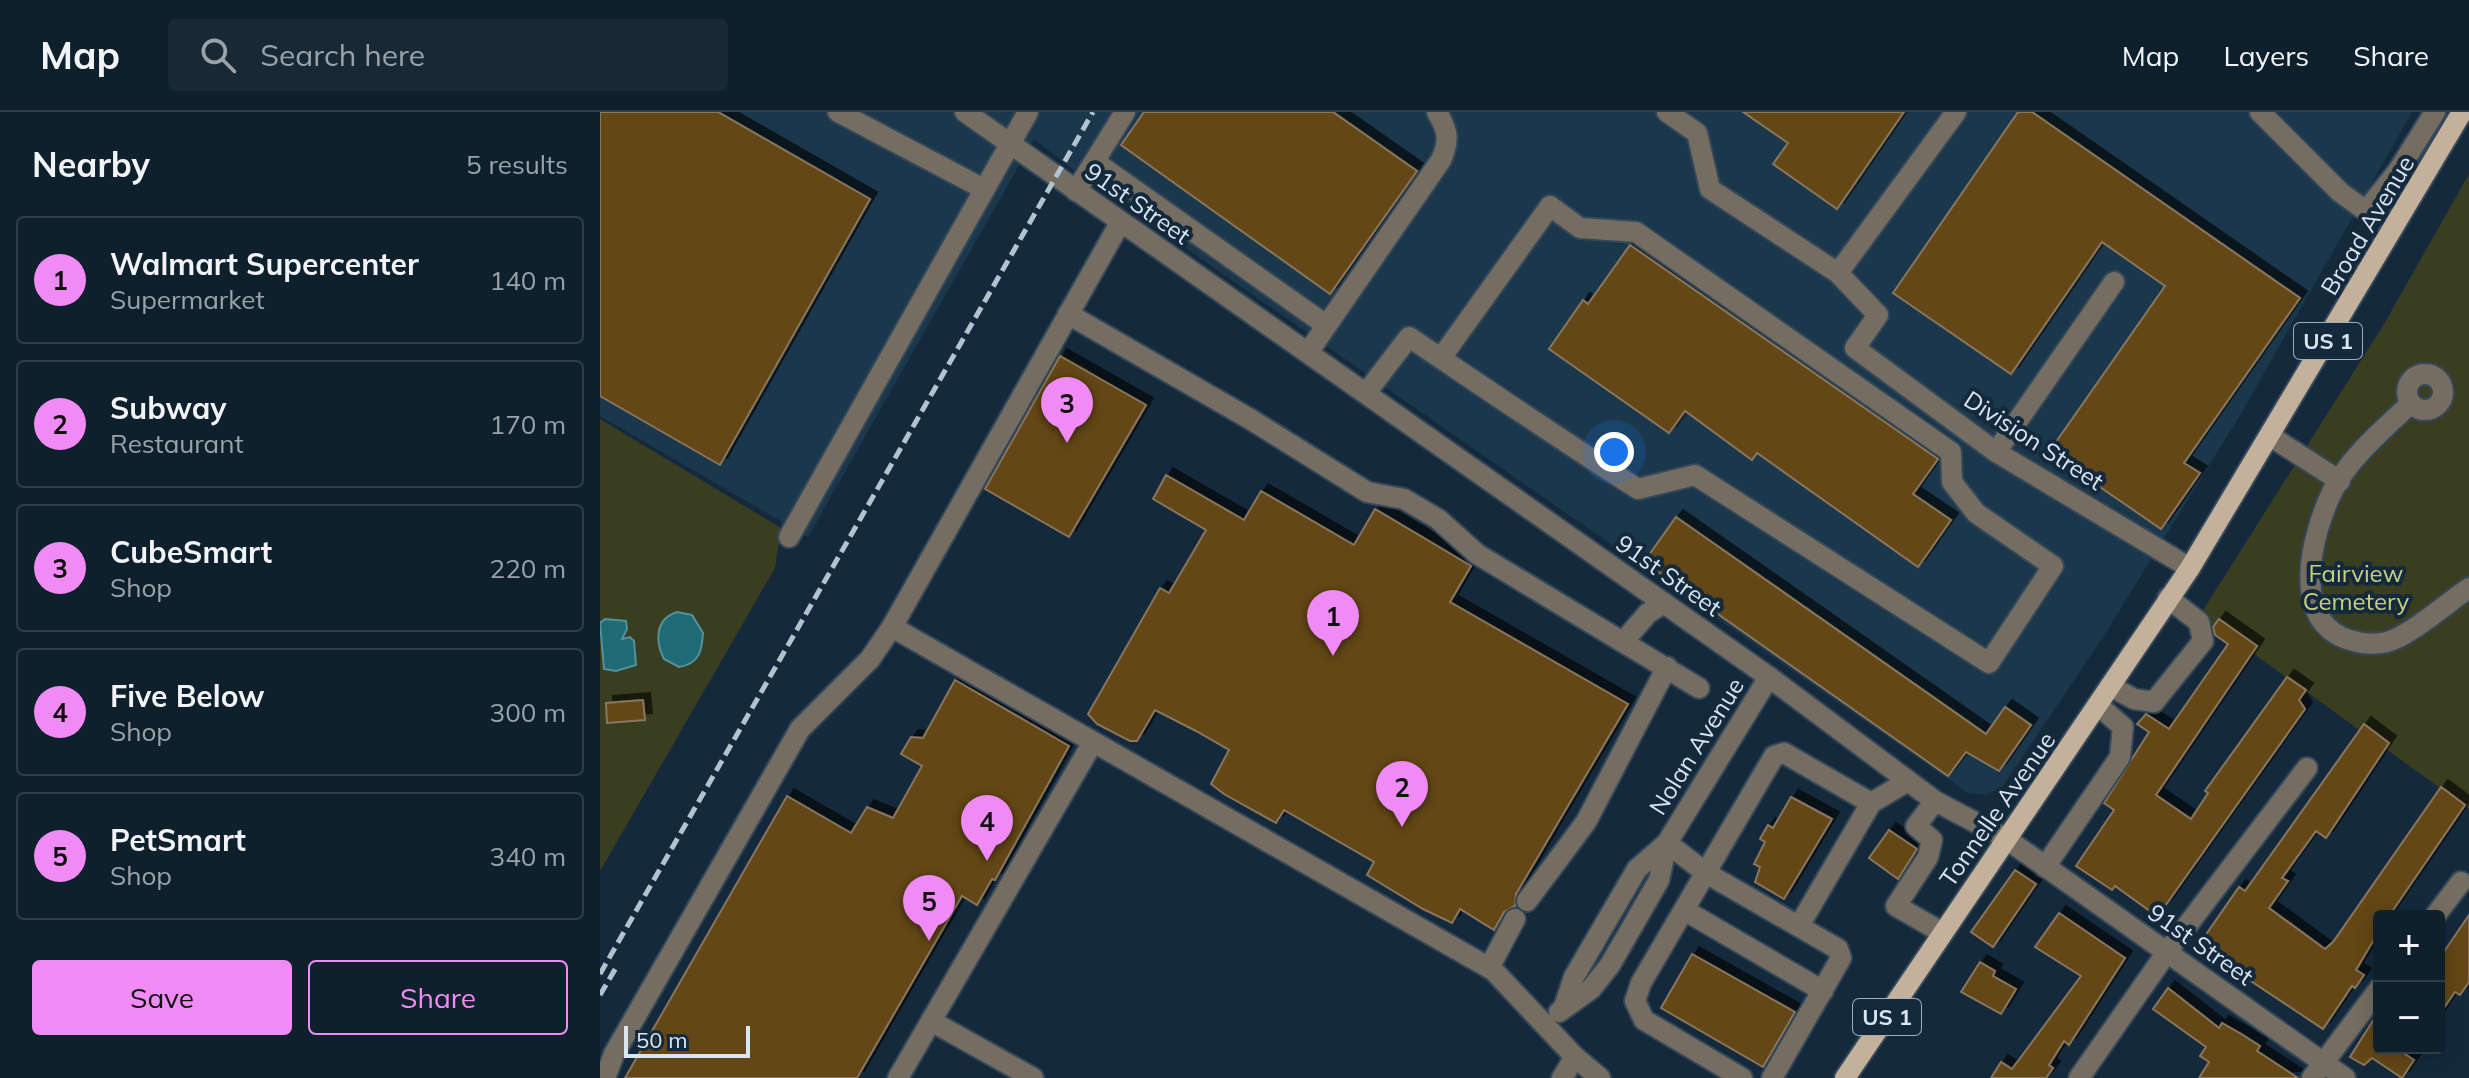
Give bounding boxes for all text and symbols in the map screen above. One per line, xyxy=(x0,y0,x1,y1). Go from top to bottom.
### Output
search box xyxy=(168,19,728,91)
text: Map xyxy=(40,31,120,79)
icon: search xyxy=(196,33,240,77)
text: Search here xyxy=(260,36,425,74)
text: Map xyxy=(2122,38,2179,73)
text: Layers xyxy=(2223,38,2309,73)
text: Share xyxy=(2353,38,2429,73)
text: Nearby xyxy=(32,143,150,186)
text: 5 results xyxy=(466,148,568,181)
street label: Broad Avenue xyxy=(2314,150,2420,300)
street label: 91st Street xyxy=(1080,156,1196,250)
text: Walmart Supercenter xyxy=(110,245,419,283)
text: 1 xyxy=(52,264,68,297)
text: 140 m xyxy=(490,264,566,297)
text: Supermarket xyxy=(110,283,265,316)
road number: US 1 xyxy=(2294,323,2362,359)
pin: 3 xyxy=(1041,377,1093,443)
street label: Division Street xyxy=(1959,384,2109,496)
text: Subway xyxy=(110,389,226,427)
text: 2 xyxy=(52,408,68,441)
text: 170 m xyxy=(490,408,566,441)
text: Restaurant xyxy=(110,427,244,460)
your location xyxy=(1594,432,1634,472)
street label: 91st Street xyxy=(1611,528,1727,622)
text: CubeSmart xyxy=(110,533,272,571)
text: 3 xyxy=(52,552,68,585)
text: 220 m xyxy=(490,552,566,585)
park label: Fairview Cemetery xyxy=(2303,558,2409,616)
text: Shop xyxy=(110,571,172,604)
pin: 1 xyxy=(1307,590,1359,656)
street label: Nolan Avenue xyxy=(1642,672,1750,820)
text: Five Below xyxy=(110,677,265,715)
text: 4 xyxy=(52,696,68,729)
text: 300 m xyxy=(490,696,566,729)
text: Shop xyxy=(110,715,172,748)
street label: Tonnelle Avenue xyxy=(1933,726,2061,892)
pin: 2 xyxy=(1376,761,1428,827)
pin: 4 xyxy=(961,795,1013,861)
text: PetSmart xyxy=(110,821,246,859)
text: 5 xyxy=(52,840,68,873)
text: 340 m xyxy=(490,840,566,873)
text: Shop xyxy=(110,859,172,892)
pin: 5 xyxy=(903,875,955,941)
street label: 91st Street xyxy=(2143,897,2259,991)
map controls xyxy=(2373,910,2445,1054)
button: + xyxy=(2373,910,2445,982)
button: Save xyxy=(32,960,292,1035)
button: Share xyxy=(308,960,568,1035)
button: − xyxy=(2373,982,2445,1054)
road number: US 1 xyxy=(1853,999,1921,1035)
scale bar xyxy=(624,1022,750,1058)
text: 50 m xyxy=(636,1026,687,1054)

